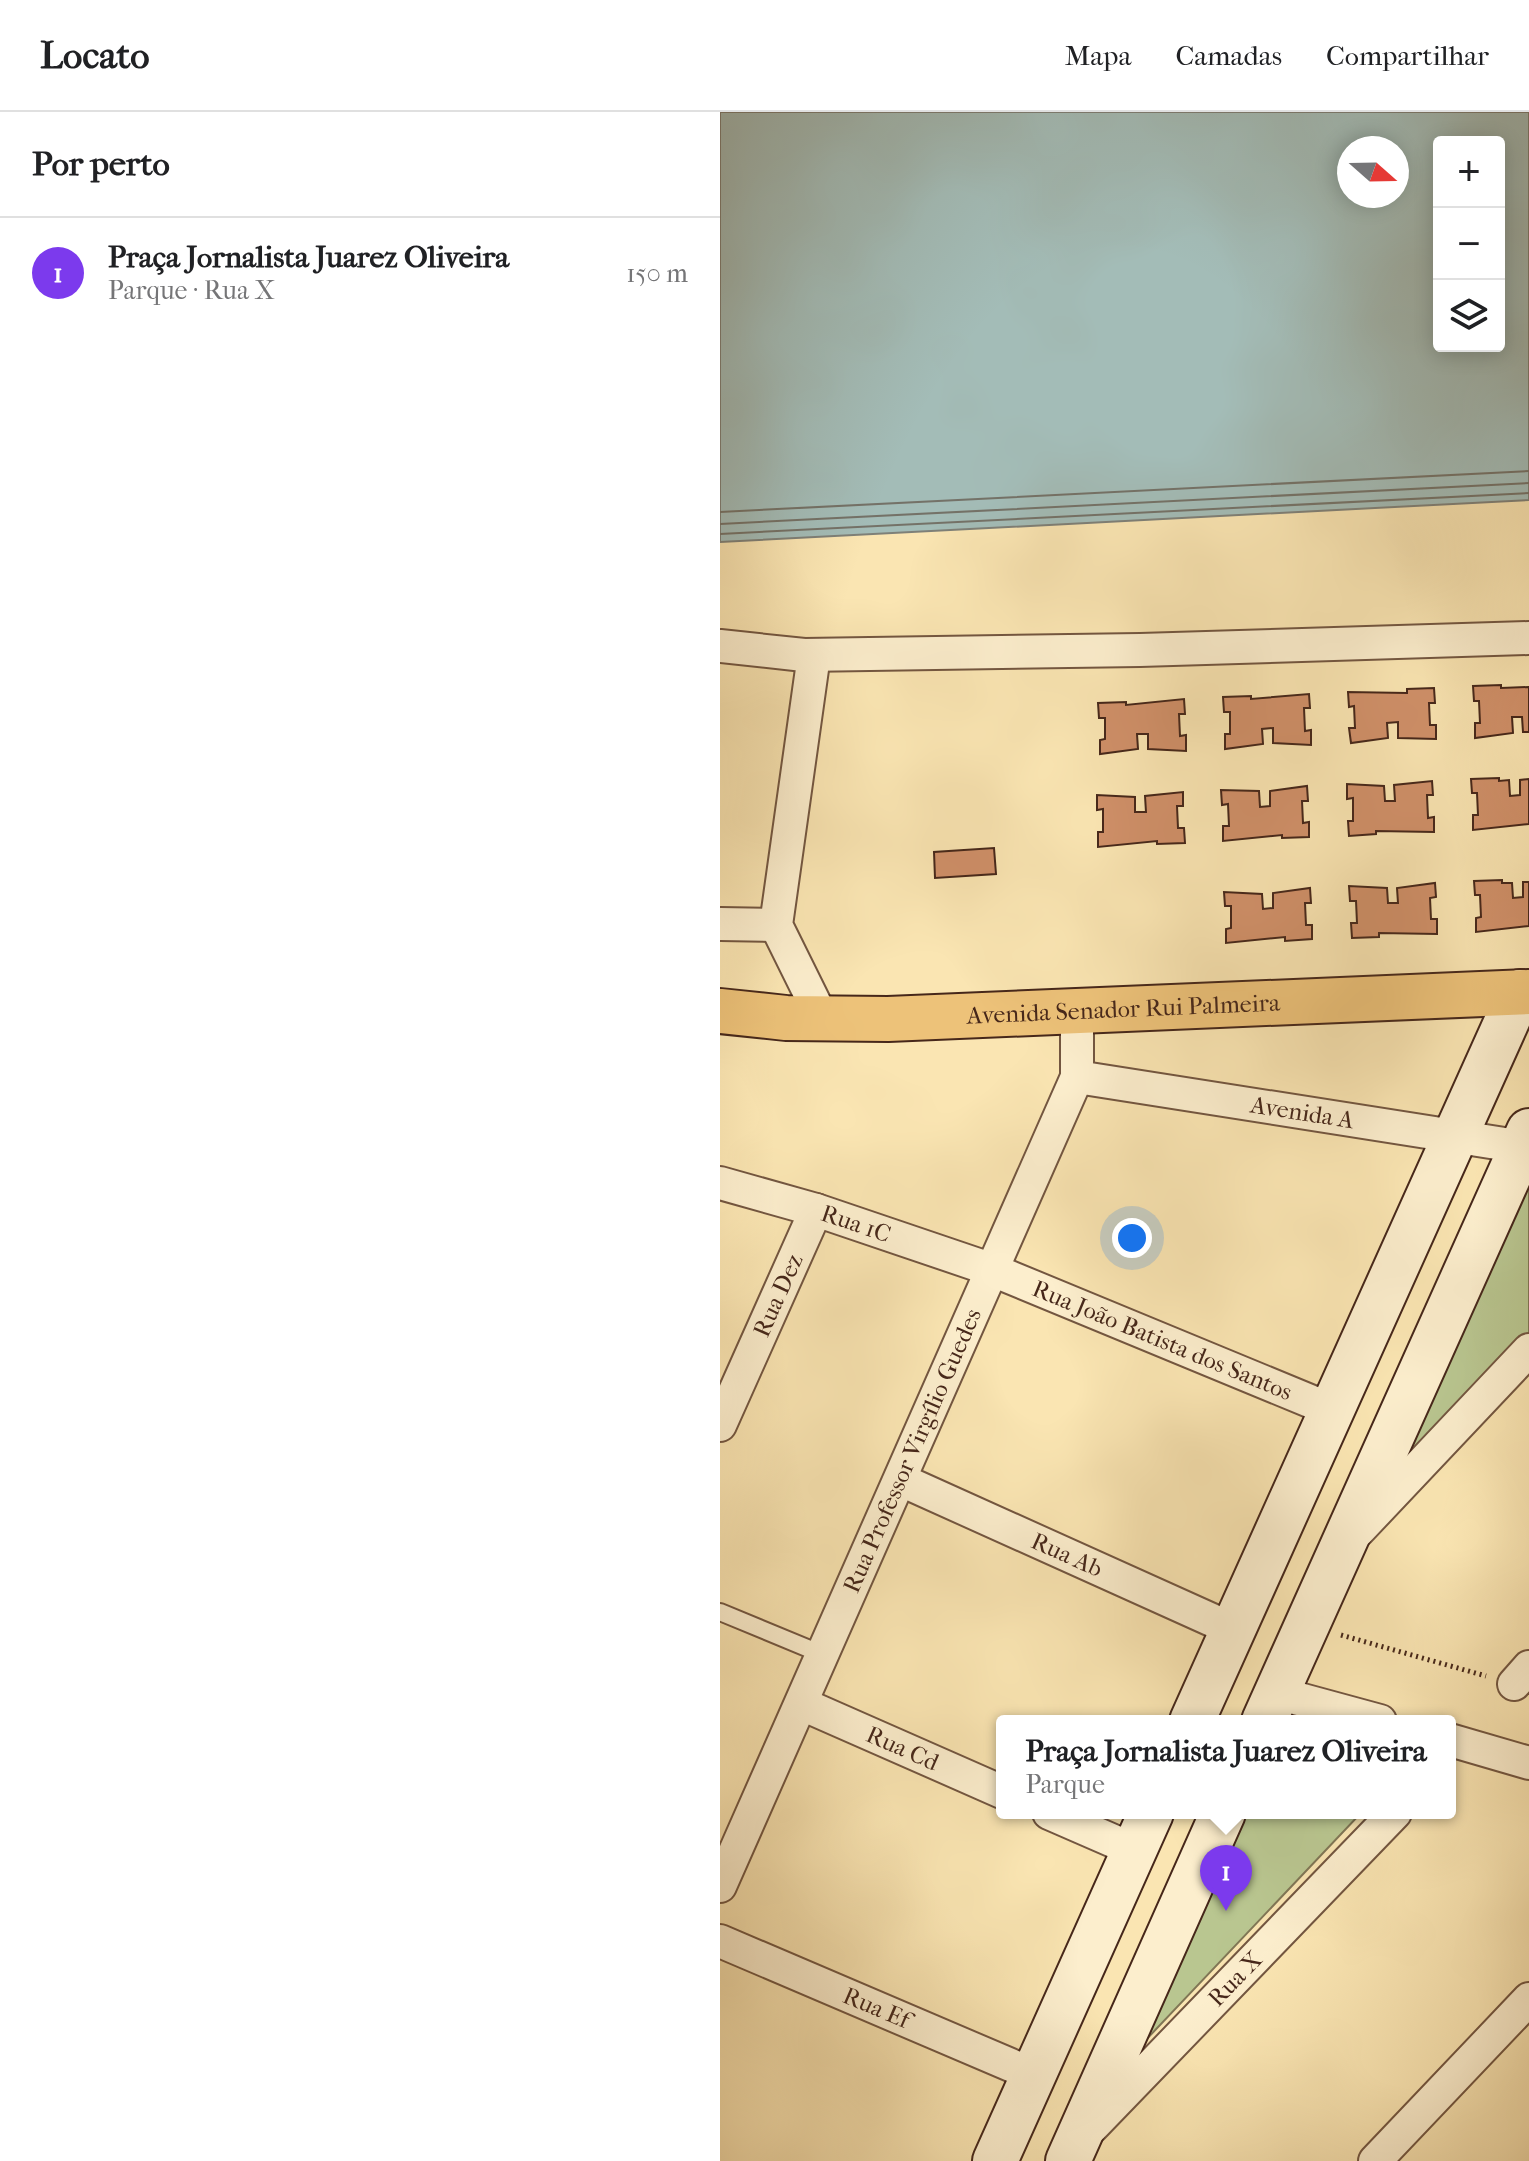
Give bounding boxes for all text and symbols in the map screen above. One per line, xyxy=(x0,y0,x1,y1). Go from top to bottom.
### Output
text: Locato xyxy=(40,33,150,78)
text: Mapa xyxy=(1065,39,1131,72)
text: Camadas xyxy=(1175,39,1282,72)
text: Compartilhar xyxy=(1326,39,1489,72)
north arrow xyxy=(1337,136,1409,208)
map controls xyxy=(1433,136,1505,352)
button: + xyxy=(1433,136,1505,208)
text: Por perto xyxy=(32,144,170,184)
button: − xyxy=(1433,208,1505,280)
text: Praça Jornalista Juarez Oliveira xyxy=(108,240,509,275)
text: 1 xyxy=(53,258,63,289)
text: 150 m xyxy=(626,258,688,289)
text: Parque · Rua X xyxy=(108,275,275,306)
button: layers xyxy=(1433,280,1505,352)
street label: Avenida Senador Rui Palmeira xyxy=(965,988,1282,1030)
street label: Avenida A xyxy=(1248,1090,1356,1134)
street label: Rua 1C xyxy=(818,1199,894,1248)
your location xyxy=(1112,1218,1152,1258)
street label: Rua Dez xyxy=(747,1249,809,1341)
street label: Rua João Batista dos Santos xyxy=(1028,1274,1297,1406)
street label: Rua Professor Virgílio Guedes xyxy=(837,1304,987,1597)
street label: Rua Ab xyxy=(1027,1527,1107,1583)
popup xyxy=(996,1715,1456,1819)
street label: Rua Cd xyxy=(862,1720,944,1777)
text: Praça Jornalista Juarez Oliveira xyxy=(1025,1734,1427,1769)
text: Parque xyxy=(1025,1769,1105,1800)
pin: 1 xyxy=(1200,1845,1252,1911)
street label: Rua X xyxy=(1202,1945,1268,2012)
street label: Rua Ef xyxy=(839,1981,918,2036)

